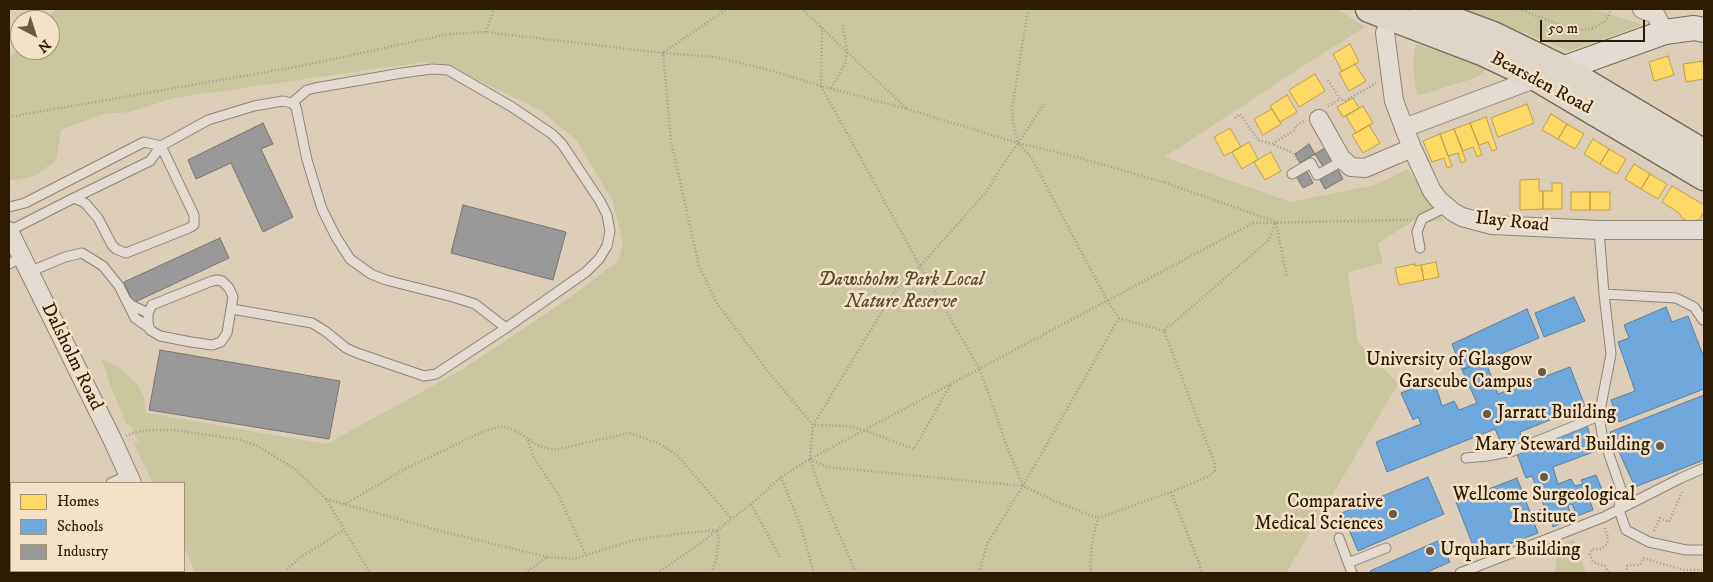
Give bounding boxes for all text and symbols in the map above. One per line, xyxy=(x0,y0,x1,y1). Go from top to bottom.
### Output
north arrow xyxy=(10,10,60,60)
scale bar xyxy=(1543,10,1648,42)
text: 50 m xyxy=(1548,19,1578,38)
text: N xyxy=(34,35,54,56)
street label: Bearsden Road xyxy=(1486,48,1596,120)
street label: Ilay Road xyxy=(1474,208,1550,238)
park label: Dawsholm Park Local Nature Reserve xyxy=(818,270,984,314)
street label: Dalsholm Road xyxy=(35,300,107,414)
place label: University of Glasgow Garscube Campus xyxy=(1366,350,1532,394)
marker: University of Glasgow Garscube Campus xyxy=(1536,366,1548,378)
place label: Jarratt Building xyxy=(1497,403,1616,425)
marker: Jarratt Building xyxy=(1481,408,1493,420)
place label: Mary Steward Building xyxy=(1474,435,1650,457)
marker: Mary Steward Building xyxy=(1654,440,1666,452)
marker: Wellcome Surgeological Institute xyxy=(1538,471,1550,483)
legend xyxy=(10,482,185,572)
place label: Wellcome Surgeological Institute xyxy=(1453,485,1635,529)
text: Homes xyxy=(57,492,99,511)
place label: Comparative Medical Sciences xyxy=(1254,492,1383,536)
marker: Comparative Medical Sciences xyxy=(1387,508,1399,520)
text: Schools xyxy=(57,517,103,536)
place label: Urquhart Building xyxy=(1440,540,1580,562)
text: Industry xyxy=(57,542,108,561)
marker: Urquhart Building xyxy=(1424,545,1436,557)

